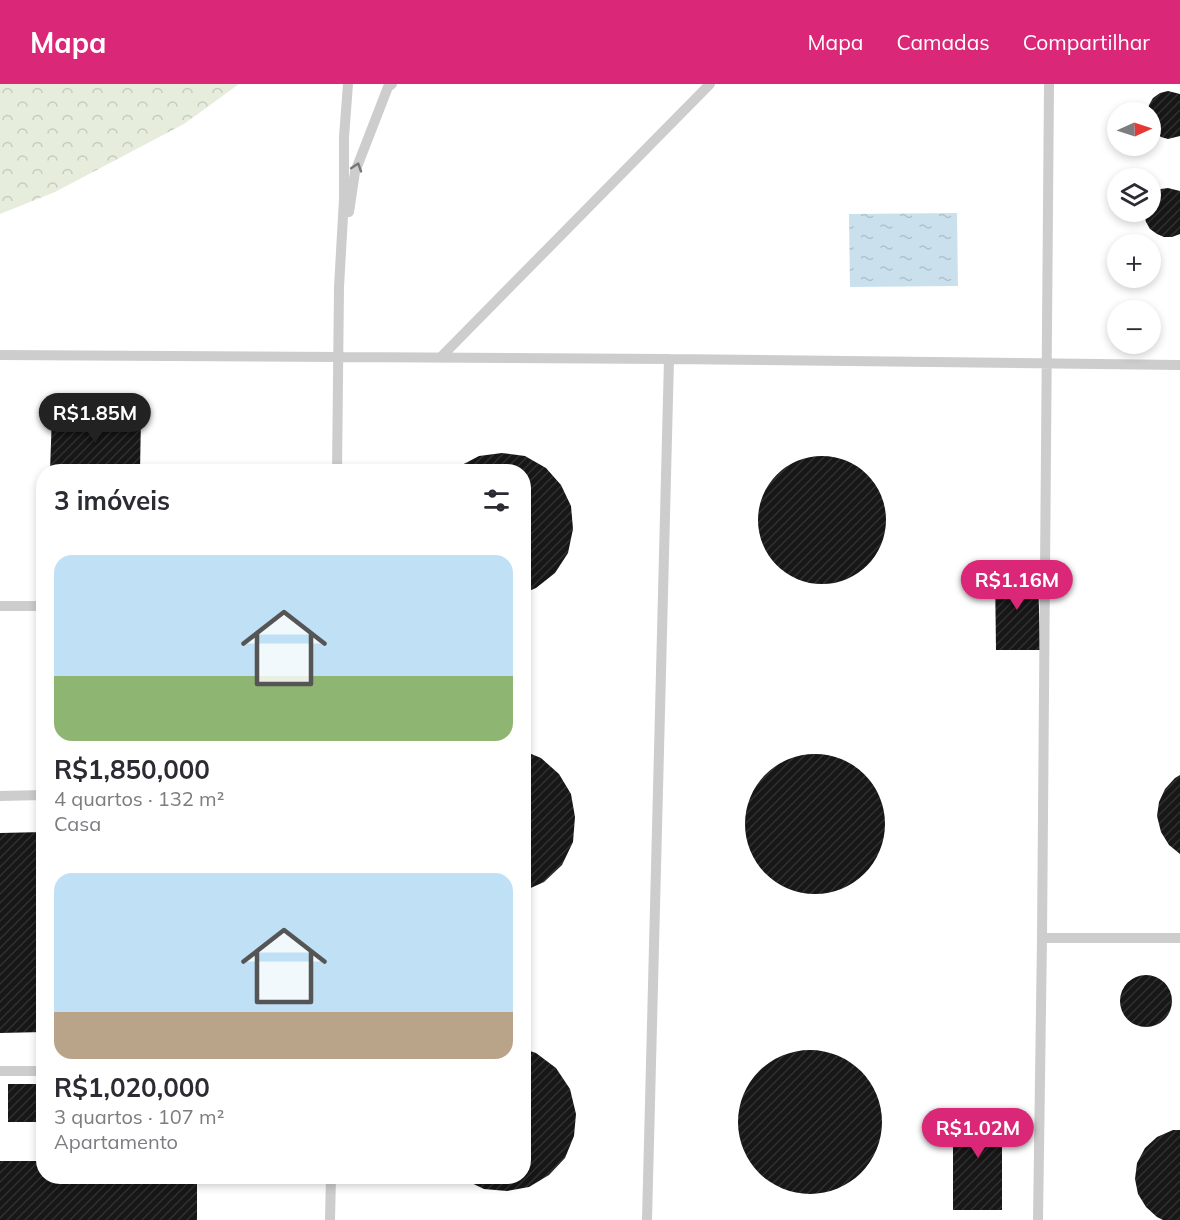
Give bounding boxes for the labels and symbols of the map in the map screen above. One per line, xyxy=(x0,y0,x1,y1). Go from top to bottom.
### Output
north arrow xyxy=(1107,102,1161,156)
one-way arrow xyxy=(350,162,363,173)
pin: R$1.85M xyxy=(40,393,150,444)
pin: R$1.16M xyxy=(962,560,1072,611)
pin: R$1.02M xyxy=(923,1108,1033,1159)

